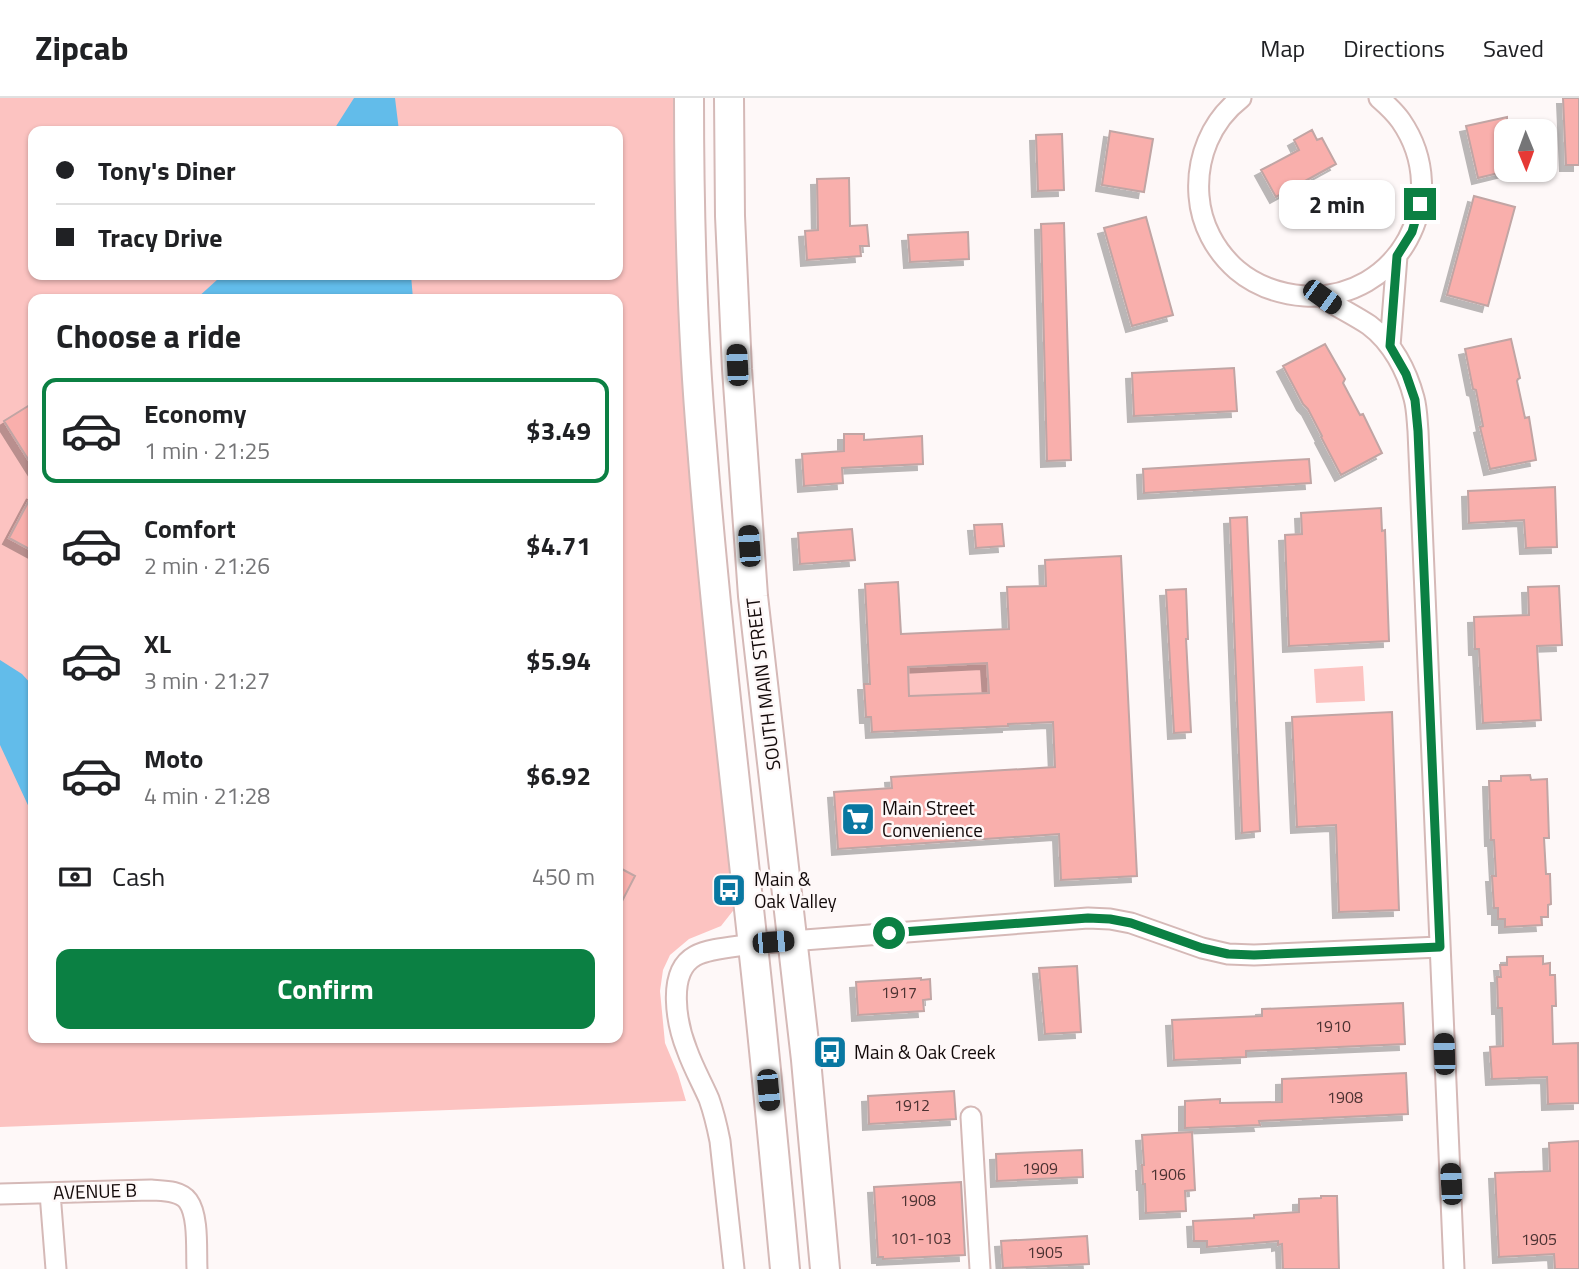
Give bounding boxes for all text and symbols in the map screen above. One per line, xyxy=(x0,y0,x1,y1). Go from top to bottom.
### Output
text: Zipcab xyxy=(35,23,129,73)
text: Map xyxy=(1260,30,1305,66)
text: Directions xyxy=(1343,30,1445,66)
text: Saved xyxy=(1483,30,1544,66)
north arrow xyxy=(1494,119,1558,182)
map controls xyxy=(1494,119,1557,182)
text: Tony's Diner xyxy=(98,151,236,190)
callout: 2 min xyxy=(1280,180,1396,228)
text: 2 min xyxy=(1309,187,1365,222)
route end xyxy=(1404,188,1436,220)
text: Tracy Drive xyxy=(98,218,223,257)
car xyxy=(1299,276,1346,318)
text: Choose a ride xyxy=(56,312,241,360)
car xyxy=(726,343,749,387)
text: Economy xyxy=(144,394,246,433)
icon: car xyxy=(60,399,123,462)
text: $3.49 xyxy=(526,411,591,450)
text: 1 min · 21:25 xyxy=(144,433,270,468)
text: Comfort xyxy=(144,509,236,548)
icon: car xyxy=(60,514,123,577)
car xyxy=(738,524,761,568)
text: $4.71 xyxy=(526,526,591,565)
text: 2 min · 21:26 xyxy=(144,548,270,583)
street label: SOUTH MAIN STREET xyxy=(738,596,788,772)
text: XL xyxy=(144,624,171,663)
icon: car xyxy=(60,629,123,692)
text: $5.94 xyxy=(526,641,591,680)
text: 3 min · 21:27 xyxy=(144,663,270,698)
text: Moto xyxy=(144,739,203,778)
icon: car xyxy=(60,744,123,807)
text: $6.92 xyxy=(526,756,591,795)
text: 4 min · 21:28 xyxy=(144,778,270,813)
place label: Main Street Convenience xyxy=(882,793,983,844)
supermarket icon: Main Street Convenience xyxy=(839,800,877,838)
text: Cash xyxy=(112,857,165,896)
icon: cash xyxy=(56,858,94,896)
text: 450 m xyxy=(532,859,595,894)
place label: Main & Oak Valley xyxy=(754,864,837,915)
bus stop icon: Main & Oak Valley xyxy=(710,871,748,909)
route start xyxy=(873,917,905,949)
car xyxy=(752,930,795,954)
button: Confirm xyxy=(56,949,595,1029)
house number: 1917 xyxy=(881,980,917,1004)
house number: 1910 xyxy=(1315,1014,1351,1038)
bus stop icon: Main & Oak Creek xyxy=(811,1033,849,1071)
car xyxy=(1433,1033,1456,1075)
place label: Main & Oak Creek xyxy=(854,1037,996,1066)
car xyxy=(756,1068,781,1112)
house number: 1908 xyxy=(1327,1085,1363,1109)
house number: 1912 xyxy=(894,1093,930,1117)
house number: 1909 xyxy=(1022,1156,1058,1180)
house number: 1906 xyxy=(1150,1162,1186,1186)
car xyxy=(1440,1162,1463,1206)
street label: AVENUE B xyxy=(53,1175,137,1206)
house number: 1908 xyxy=(900,1188,936,1212)
house number: 101-103 xyxy=(891,1226,951,1250)
house number: 1905 xyxy=(1521,1227,1557,1251)
house number: 1905 xyxy=(1027,1240,1063,1264)

